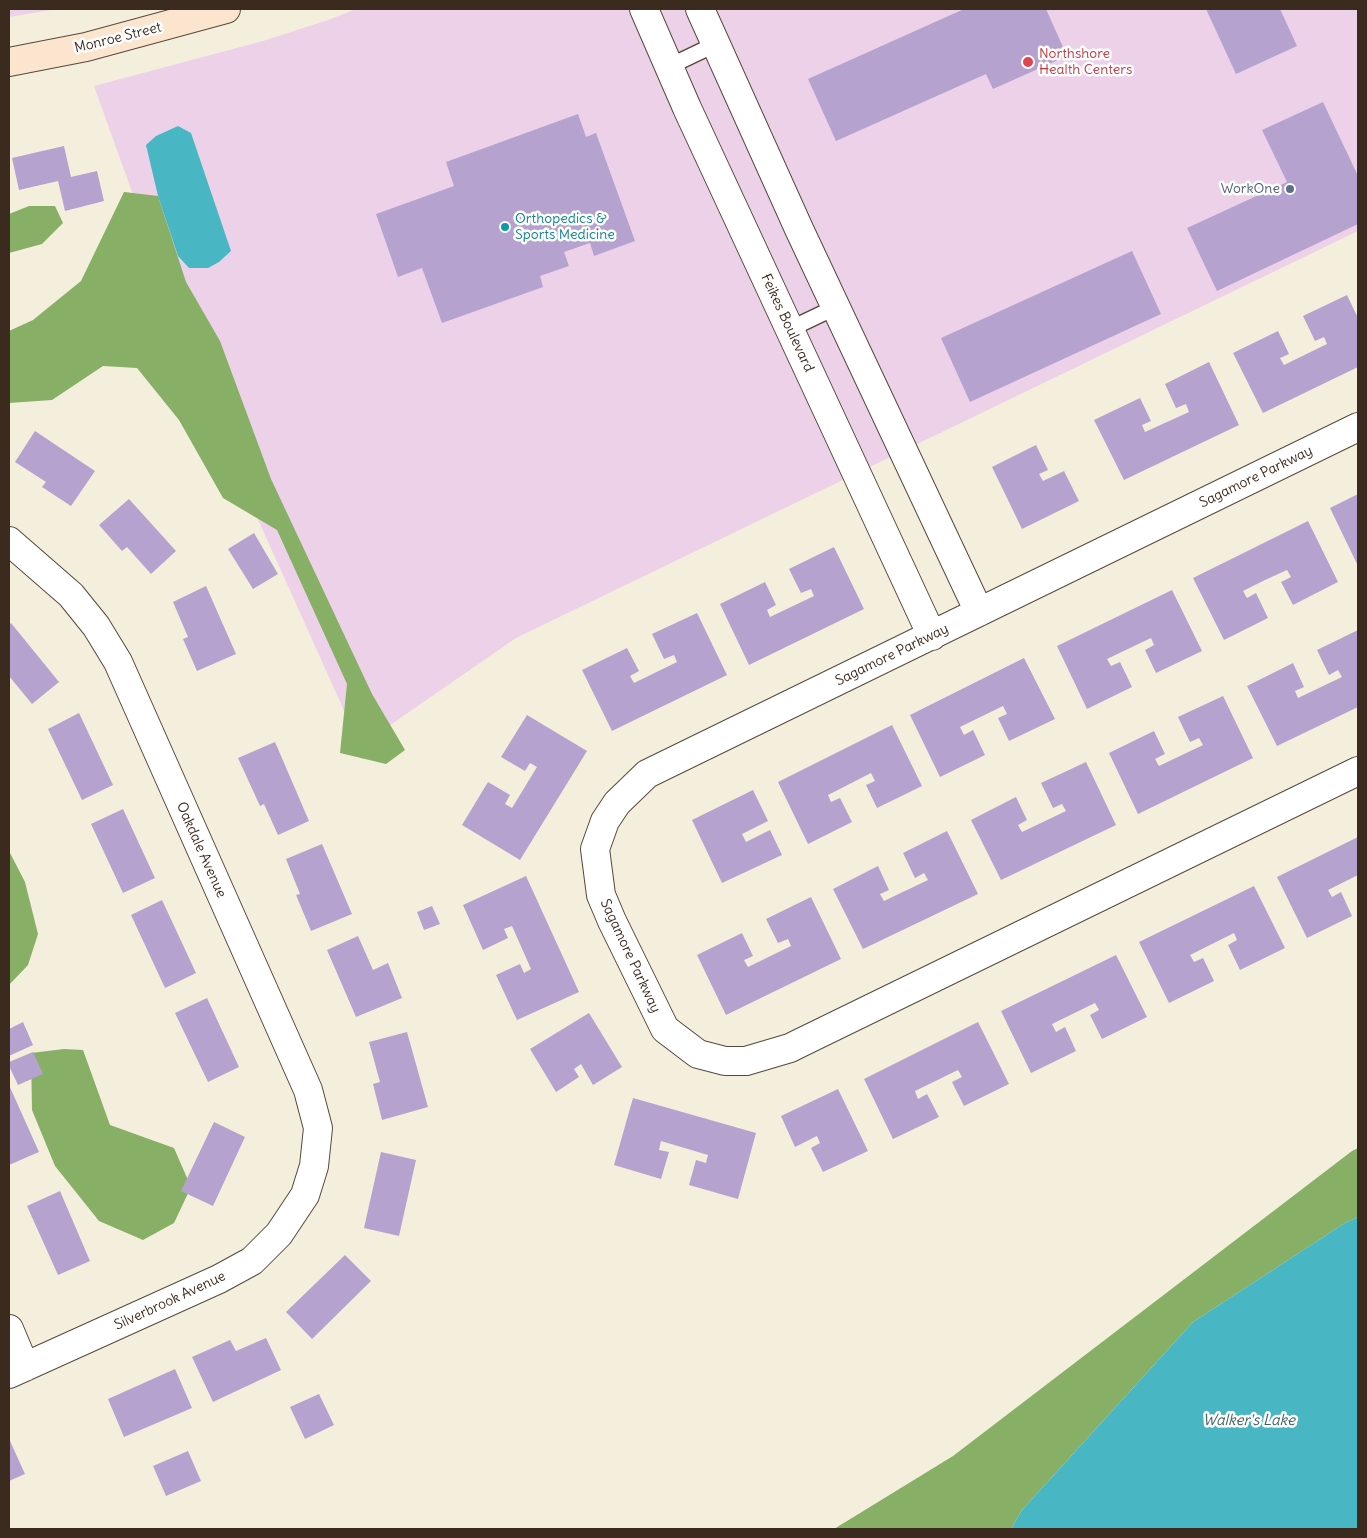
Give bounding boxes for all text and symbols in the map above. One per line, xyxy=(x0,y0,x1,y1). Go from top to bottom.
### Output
street label: Monroe Street xyxy=(73,19,163,57)
place label: Northshore Health Centers xyxy=(1039,46,1132,78)
marker: Northshore Health Centers xyxy=(1021,55,1035,69)
place label: WorkOne xyxy=(1221,181,1280,197)
marker: WorkOne xyxy=(1284,183,1296,195)
place label: Orthopedics & Sports Medicine xyxy=(515,211,615,243)
marker: Orthopedics & Sports Medicine xyxy=(499,221,511,233)
street label: Feikes Boulevard xyxy=(757,271,817,375)
street label: Sagamore Parkway xyxy=(1197,442,1315,512)
street label: Sagamore Parkway xyxy=(833,620,951,690)
street label: Oakdale Avenue xyxy=(172,800,230,900)
street label: Sagamore Parkway xyxy=(596,896,664,1016)
street label: Silverbrook Avenue xyxy=(112,1268,228,1334)
water label: Walker's Lake xyxy=(1203,1412,1295,1430)

